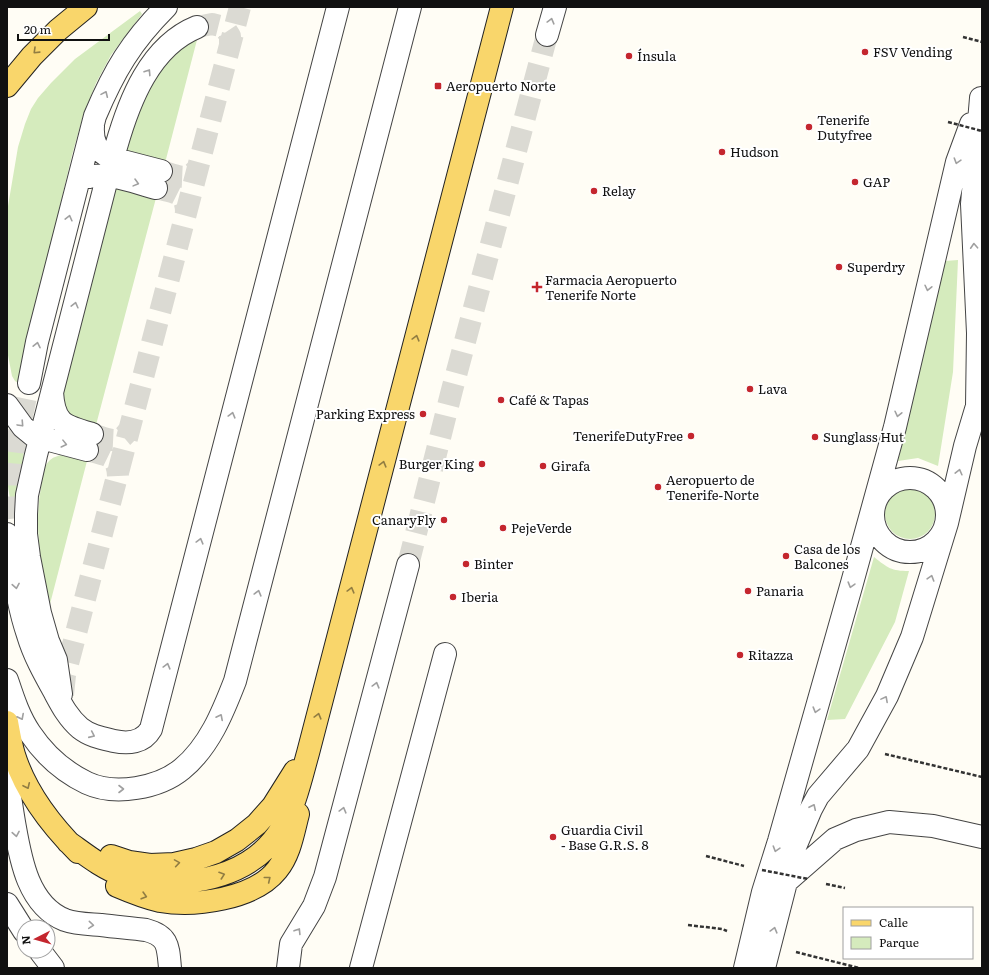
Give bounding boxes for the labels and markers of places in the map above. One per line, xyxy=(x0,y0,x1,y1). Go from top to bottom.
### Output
place label: FSV Vending xyxy=(873,42,953,61)
place label: Ínsula xyxy=(637,46,676,65)
marker: FSV Vending xyxy=(860,47,870,57)
marker: Ínsula xyxy=(624,51,634,61)
place label: Aeropuerto Norte xyxy=(446,76,556,95)
marker: Aeropuerto Norte xyxy=(433,81,443,91)
place label: Tenerife Dutyfree xyxy=(817,110,872,144)
marker: Tenerife Dutyfree xyxy=(804,122,814,132)
place label: Hudson xyxy=(730,142,779,161)
marker: Hudson xyxy=(717,147,727,157)
place label: GAP xyxy=(863,172,890,191)
marker: GAP xyxy=(850,177,860,187)
place label: Relay xyxy=(602,181,636,200)
marker: Relay xyxy=(589,186,599,196)
place label: Superdry xyxy=(847,257,906,276)
marker: Superdry xyxy=(834,262,844,272)
place label: Farmacia Aeropuerto Tenerife Norte xyxy=(545,270,677,304)
marker: Farmacia Aeropuerto Tenerife Norte xyxy=(532,282,542,292)
place label: Lava xyxy=(758,379,787,398)
marker: Lava xyxy=(745,384,755,394)
place label: Café & Tapas xyxy=(509,390,589,409)
marker: Café & Tapas xyxy=(496,395,506,405)
place label: Parking Express xyxy=(316,404,415,423)
marker: Parking Express xyxy=(418,409,428,419)
place label: TenerifeDutyFree xyxy=(573,426,683,445)
place label: Sunglass Hut xyxy=(823,427,905,446)
marker: TenerifeDutyFree xyxy=(686,431,696,441)
marker: Sunglass Hut xyxy=(810,432,820,442)
place label: Burger King xyxy=(399,454,475,473)
place label: Girafa xyxy=(551,456,590,475)
marker: Burger King xyxy=(477,459,487,469)
marker: Girafa xyxy=(538,461,548,471)
place label: Aeropuerto de Tenerife-Norte xyxy=(666,470,759,504)
marker: Aeropuerto de Tenerife-Norte xyxy=(653,482,663,492)
place label: CanaryFly xyxy=(372,510,437,529)
marker: CanaryFly xyxy=(439,515,449,525)
place label: PejeVerde xyxy=(511,518,572,537)
marker: PejeVerde xyxy=(498,523,508,533)
place label: Casa de los Balcones xyxy=(794,539,860,573)
marker: Casa de los Balcones xyxy=(781,551,791,561)
place label: Binter xyxy=(474,554,514,573)
marker: Binter xyxy=(461,559,471,569)
place label: Panaria xyxy=(756,581,804,600)
marker: Panaria xyxy=(743,586,753,596)
place label: Iberia xyxy=(461,587,498,606)
marker: Iberia xyxy=(448,592,458,602)
place label: Ritazza xyxy=(748,645,793,664)
marker: Ritazza xyxy=(735,650,745,660)
place label: Guardia Civil - Base G.R.S. 8 xyxy=(561,820,649,854)
marker: Guardia Civil - Base G.R.S. 8 xyxy=(548,832,558,842)

